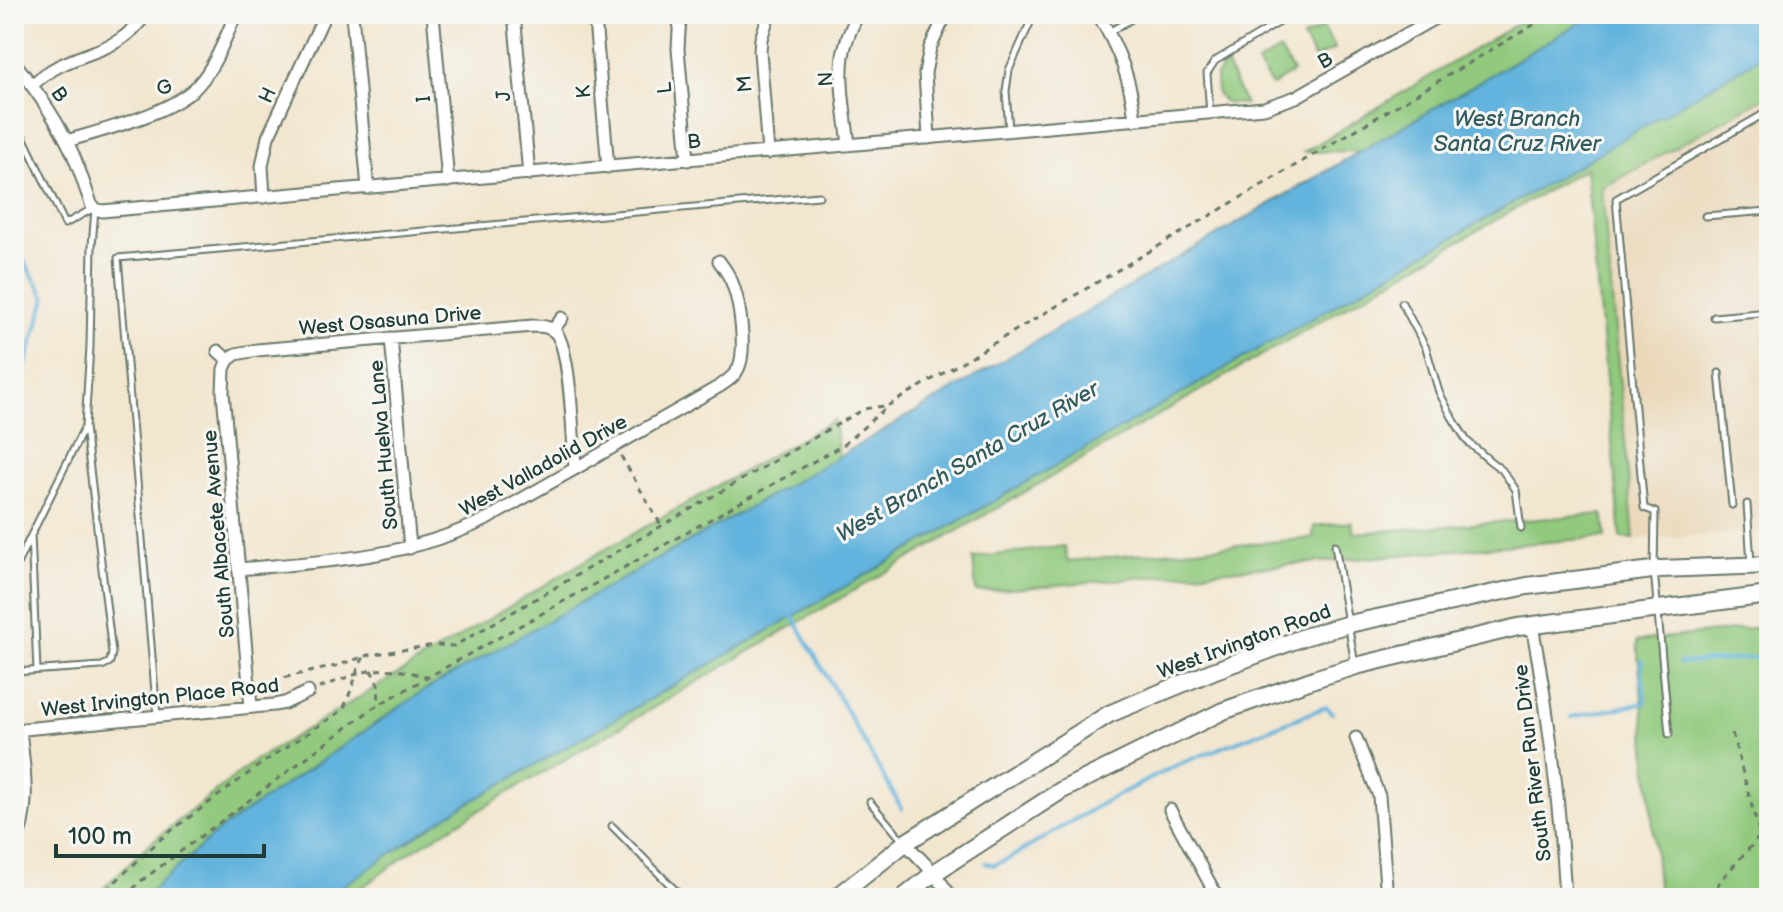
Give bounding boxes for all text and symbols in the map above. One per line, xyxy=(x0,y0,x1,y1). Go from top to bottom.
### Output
street label: B xyxy=(1314,47,1338,75)
street label: N xyxy=(814,71,838,87)
street label: G xyxy=(152,74,177,102)
street label: M xyxy=(732,74,758,94)
street label: L xyxy=(652,81,677,95)
street label: B xyxy=(45,82,73,107)
street label: H xyxy=(254,84,282,107)
street label: K xyxy=(571,84,597,99)
street label: J xyxy=(492,89,516,102)
street label: I xyxy=(412,95,436,103)
water label: West Branch Santa Cruz River xyxy=(1434,106,1602,158)
street label: B xyxy=(686,129,702,155)
street label: West Osasuna Drive xyxy=(298,301,482,341)
street label: South Huelva Lane xyxy=(365,359,403,531)
water label: West Branch Santa Cruz River xyxy=(832,375,1106,549)
street label: West Valladolid Drive xyxy=(456,410,632,522)
street label: South Albacete Avenue xyxy=(198,429,240,639)
street label: West Irvington Road xyxy=(1154,599,1334,684)
street label: South River Run Drive xyxy=(1509,663,1557,863)
street label: West Irvington Place Road xyxy=(40,674,280,722)
scale bar xyxy=(56,808,264,858)
text: 100 m xyxy=(68,822,132,851)

